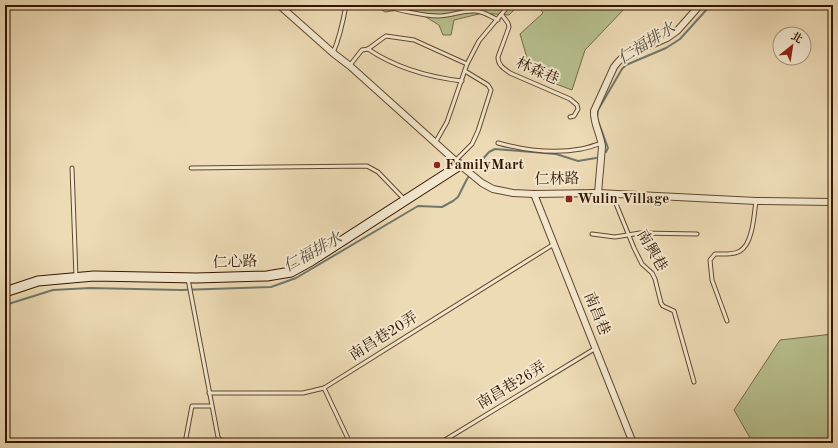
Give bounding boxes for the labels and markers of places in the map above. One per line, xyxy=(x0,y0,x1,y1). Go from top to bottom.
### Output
place label: FamilyMart xyxy=(445,158,525,173)
marker: FamilyMart xyxy=(432,160,442,170)
place label: Wulin Village xyxy=(577,192,669,207)
marker: Wulin Village xyxy=(564,194,574,204)

